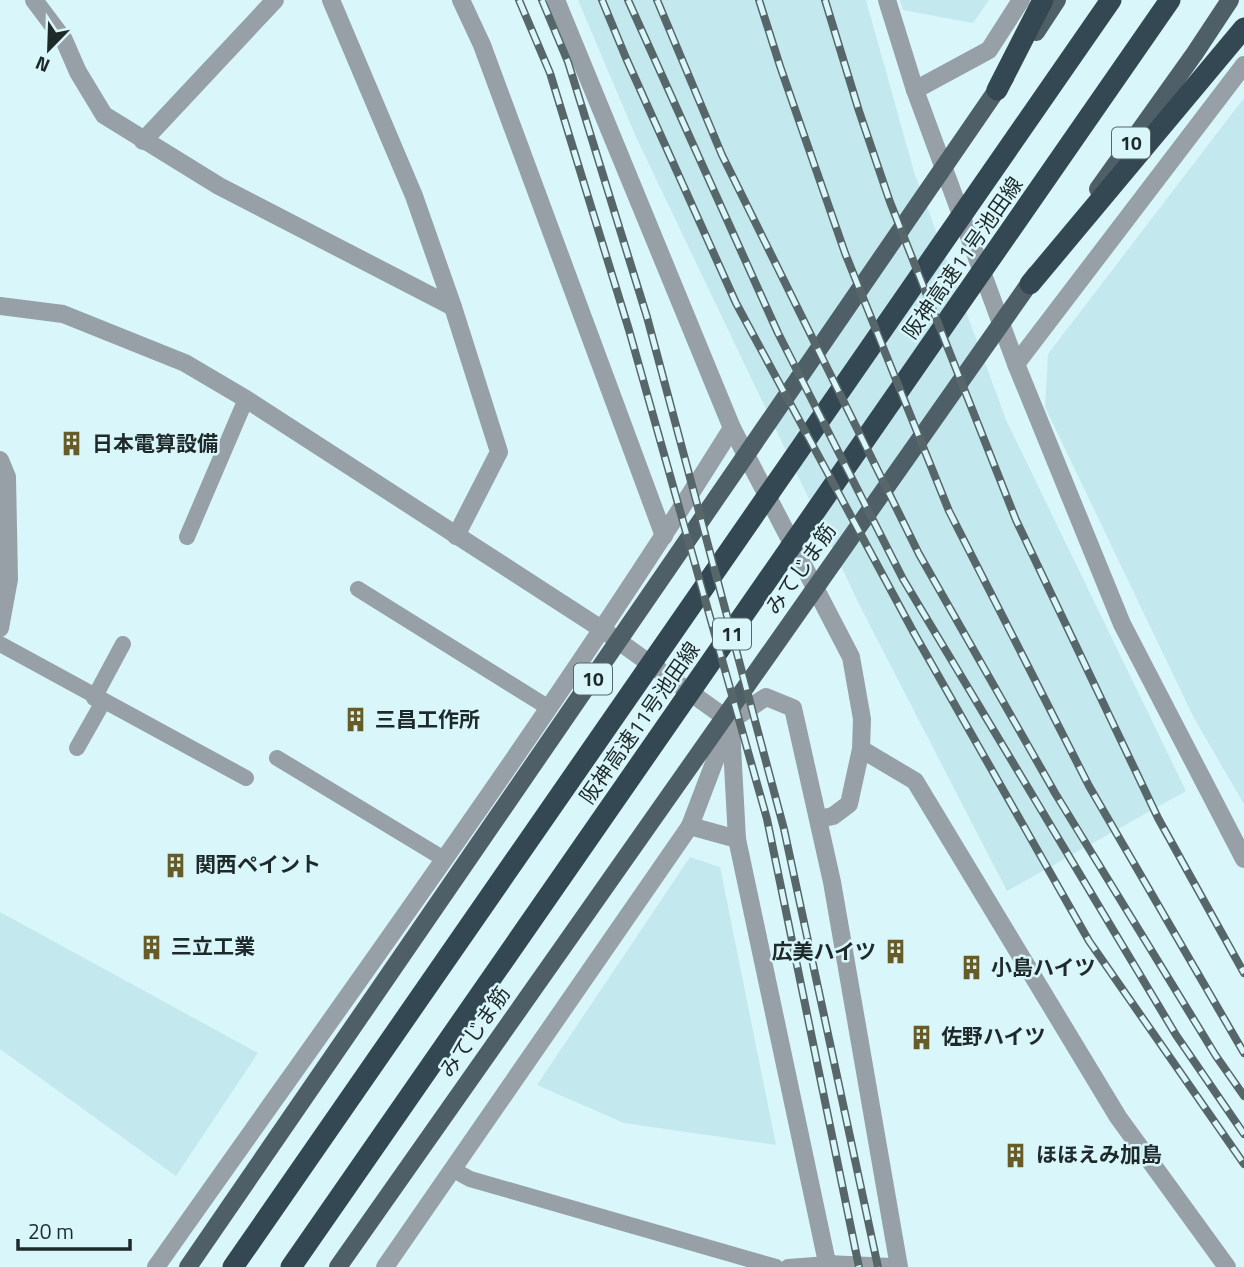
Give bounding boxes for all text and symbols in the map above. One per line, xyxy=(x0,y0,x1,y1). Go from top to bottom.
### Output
north arrow xyxy=(14,14,84,84)
text: N xyxy=(30,49,54,81)
road number: 10 xyxy=(1112,127,1150,158)
street label: 阪神高速11号池田線 xyxy=(894,170,1030,345)
place label: 日本電算設備 xyxy=(92,427,218,459)
building icon: 日本電算設備 xyxy=(58,430,86,458)
street label: みてじま筋 xyxy=(757,516,843,621)
road number: 11 xyxy=(713,618,751,650)
street label: 阪神高速11号池田線 xyxy=(571,635,707,810)
road number: 10 xyxy=(574,664,612,694)
place label: 三昌工作所 xyxy=(375,703,480,735)
building icon: 三昌工作所 xyxy=(341,706,369,734)
place label: 関西ペイント xyxy=(195,848,321,880)
building icon: 関西ペイント xyxy=(161,851,189,879)
place label: 三立工業 xyxy=(171,930,255,962)
building icon: 三立工業 xyxy=(137,933,165,961)
place label: 広美ハイツ xyxy=(771,935,876,967)
building icon: 広美ハイツ xyxy=(882,938,910,966)
place label: 小島ハイツ xyxy=(991,951,1096,983)
building icon: 小島ハイツ xyxy=(957,954,985,982)
street label: みてじま筋 xyxy=(431,979,517,1084)
place label: 佐野ハイツ xyxy=(941,1020,1046,1052)
building icon: 佐野ハイツ xyxy=(907,1023,935,1051)
place label: ほほえみ加島 xyxy=(1036,1138,1162,1170)
building icon: ほほえみ加島 xyxy=(1002,1141,1030,1169)
scale bar xyxy=(18,1208,130,1252)
text: 20 m xyxy=(28,1215,74,1247)

